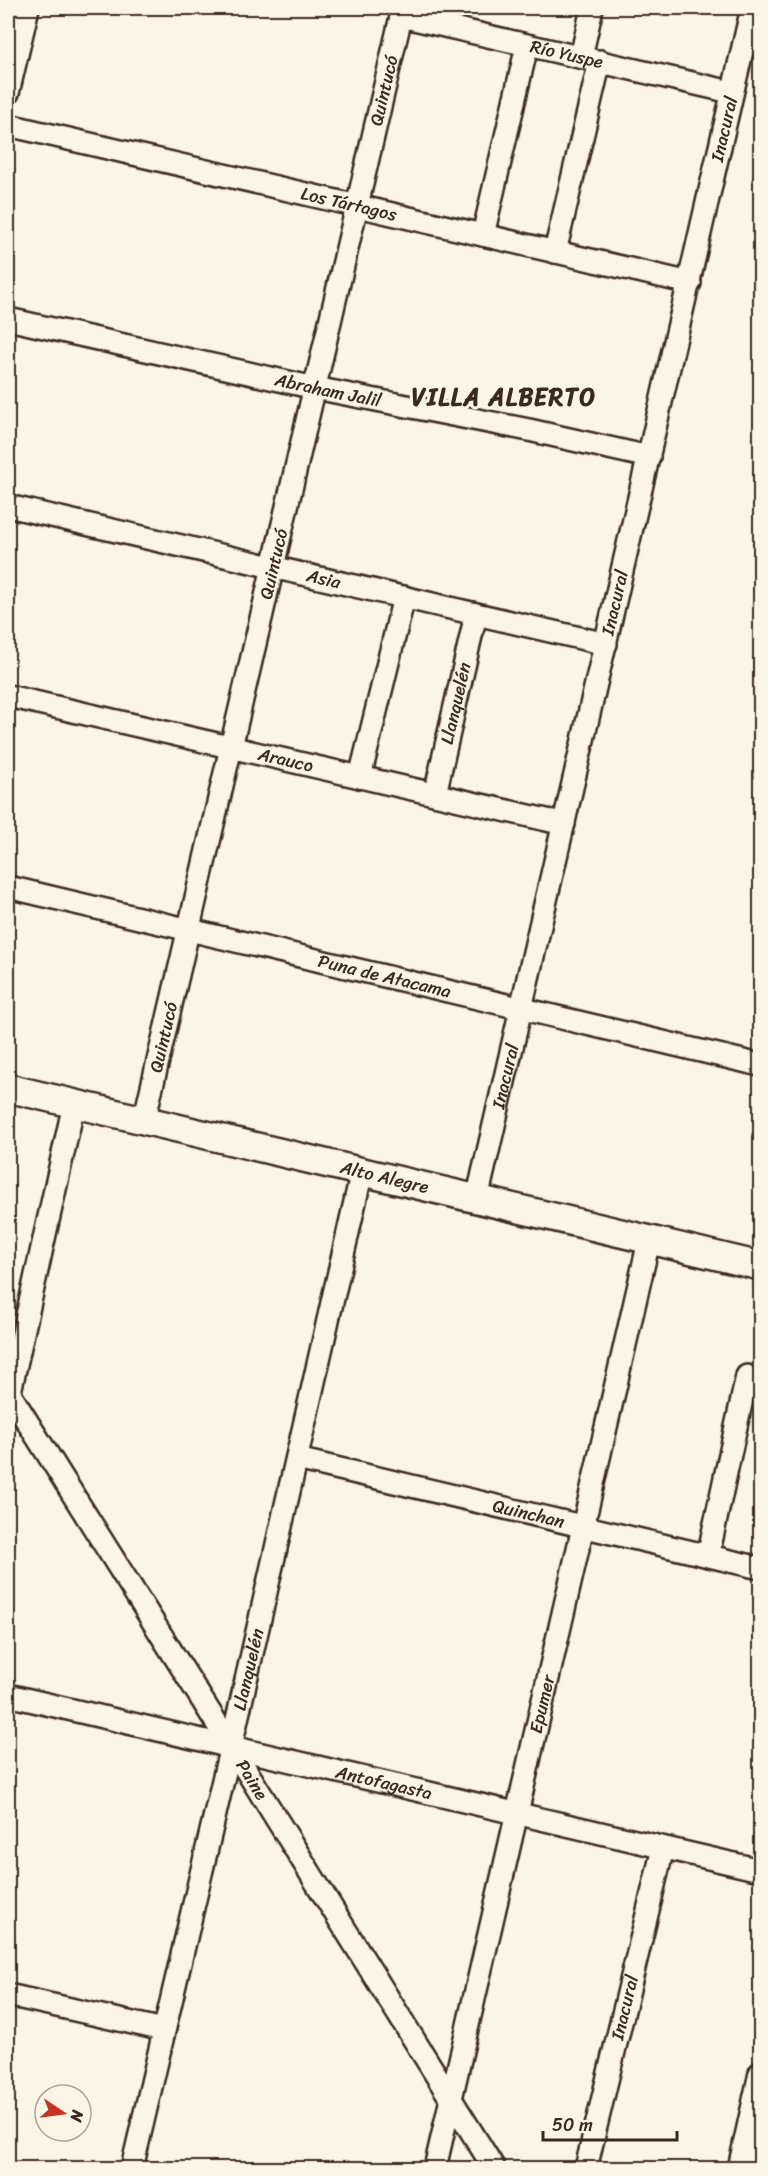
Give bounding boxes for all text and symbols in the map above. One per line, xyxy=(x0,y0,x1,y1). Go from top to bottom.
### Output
street label: Río Yuspe xyxy=(527,30,607,78)
street label: Quintucó xyxy=(360,51,408,129)
street label: Inacural xyxy=(701,93,747,166)
street label: Los Tártagos xyxy=(298,177,401,231)
street label: Abraham Jalil xyxy=(271,363,385,417)
district label: VILLA ALBERTO xyxy=(412,376,596,418)
street label: Quintucó xyxy=(250,525,298,602)
street label: Asia xyxy=(303,559,345,598)
street label: Inacural xyxy=(591,566,638,639)
street label: Llanquelén xyxy=(431,659,481,748)
street label: Arauco xyxy=(254,738,317,782)
street label: Puna de Atacama xyxy=(315,945,454,1007)
street label: Quintucó xyxy=(140,998,187,1076)
street label: Inacural xyxy=(482,1040,529,1113)
street label: Alto Alegre xyxy=(336,1151,432,1203)
street label: Quinchan xyxy=(489,1490,568,1538)
street label: Llanquelén xyxy=(224,1625,273,1714)
street label: Epumer xyxy=(520,1670,565,1737)
street label: Paine xyxy=(227,1753,277,1807)
street label: Antofagasta xyxy=(332,1756,435,1809)
street label: Inacural xyxy=(601,1971,648,2044)
north arrow xyxy=(33,2083,93,2143)
scale bar xyxy=(543,2104,676,2142)
text: N xyxy=(62,2107,93,2126)
text: 50 m xyxy=(552,2109,593,2141)

